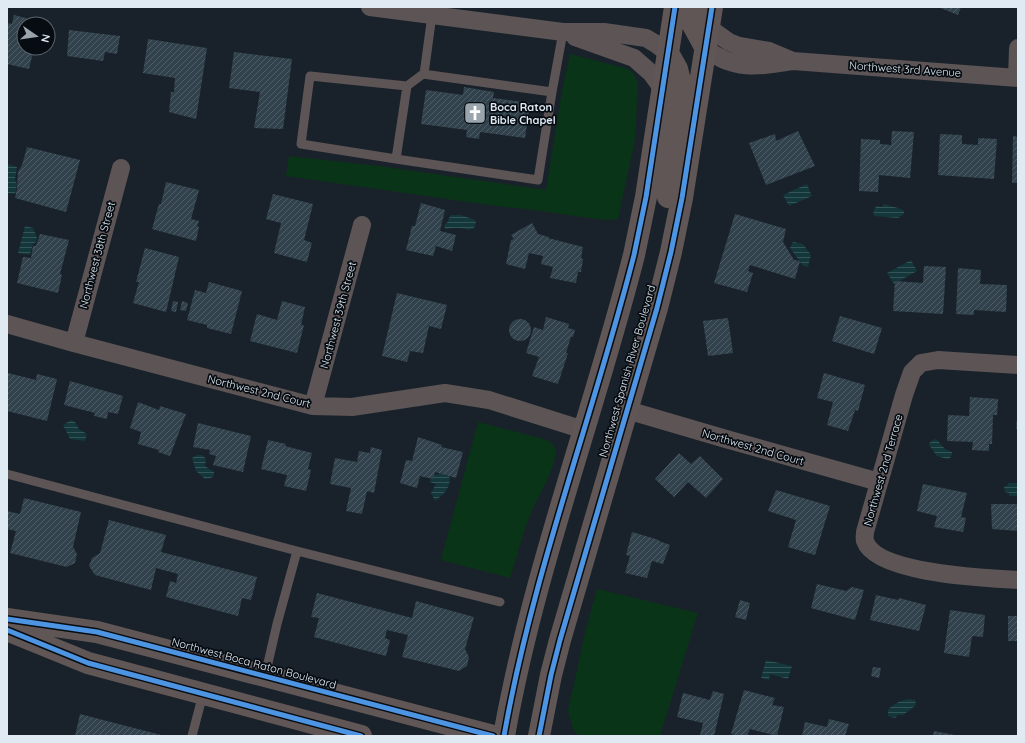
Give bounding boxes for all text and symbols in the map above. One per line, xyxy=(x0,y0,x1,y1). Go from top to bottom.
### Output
north arrow xyxy=(16,16,56,56)
text: N xyxy=(38,33,53,44)
street label: Northwest 3rd Avenue xyxy=(849,58,961,80)
church icon: Boca Raton Bible Chapel xyxy=(462,100,488,126)
place label: Boca Raton Bible Chapel xyxy=(490,100,556,127)
street label: Northwest 38th Street xyxy=(76,200,118,310)
street label: Northwest 39th Street xyxy=(317,260,359,370)
street label: Northwest Spanish River Boulevard xyxy=(596,283,658,459)
street label: Northwest 2nd Court xyxy=(206,371,312,411)
street label: Northwest 2nd Terrace xyxy=(860,412,906,528)
street label: Northwest 2nd Court xyxy=(700,426,806,468)
street label: Northwest Boca Raton Boulevard xyxy=(170,634,338,692)

